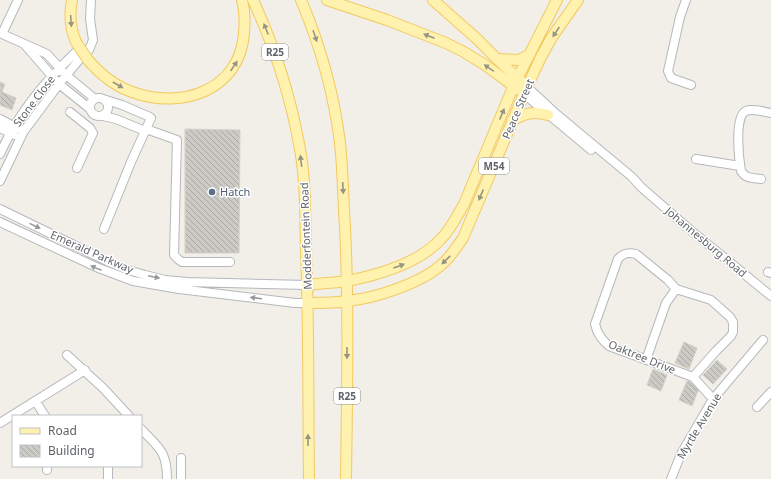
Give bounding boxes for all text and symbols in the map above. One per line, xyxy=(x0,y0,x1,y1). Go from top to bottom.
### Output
one-way arrow xyxy=(67,15,74,28)
one-way arrow xyxy=(263,24,269,35)
one-way arrow xyxy=(552,26,559,38)
one-way arrow xyxy=(312,31,318,43)
one-way arrow xyxy=(422,32,434,38)
road number: R25 xyxy=(262,44,288,60)
one-way arrow xyxy=(230,61,238,71)
one-way arrow xyxy=(484,64,495,72)
street label: Stone Close xyxy=(9,72,58,129)
street label: Peace Street xyxy=(498,76,537,141)
one-way arrow xyxy=(112,81,124,88)
one-way arrow xyxy=(499,108,505,120)
one-way arrow xyxy=(298,154,305,167)
road number: M54 xyxy=(479,158,509,174)
street label: Modderfontein Road xyxy=(296,182,315,290)
one-way arrow xyxy=(339,182,346,194)
place label: Hatch xyxy=(220,184,250,199)
marker: Hatch xyxy=(207,187,217,197)
one-way arrow xyxy=(478,189,484,201)
street label: Johannesburg Road xyxy=(662,203,750,280)
one-way arrow xyxy=(29,223,41,229)
street label: Emerald Parkway xyxy=(48,227,136,277)
one-way arrow xyxy=(441,255,451,265)
one-way arrow xyxy=(393,262,405,268)
one-way arrow xyxy=(90,264,102,270)
one-way arrow xyxy=(148,275,160,281)
one-way arrow xyxy=(250,295,262,301)
street label: Oaktree Drive xyxy=(606,336,678,377)
one-way arrow xyxy=(344,347,350,360)
road number: R25 xyxy=(334,388,360,404)
street label: Myrtle Avenue xyxy=(673,390,724,462)
legend xyxy=(12,415,142,467)
text: Road xyxy=(48,422,77,439)
one-way arrow xyxy=(305,433,311,446)
text: Building xyxy=(48,442,95,459)

